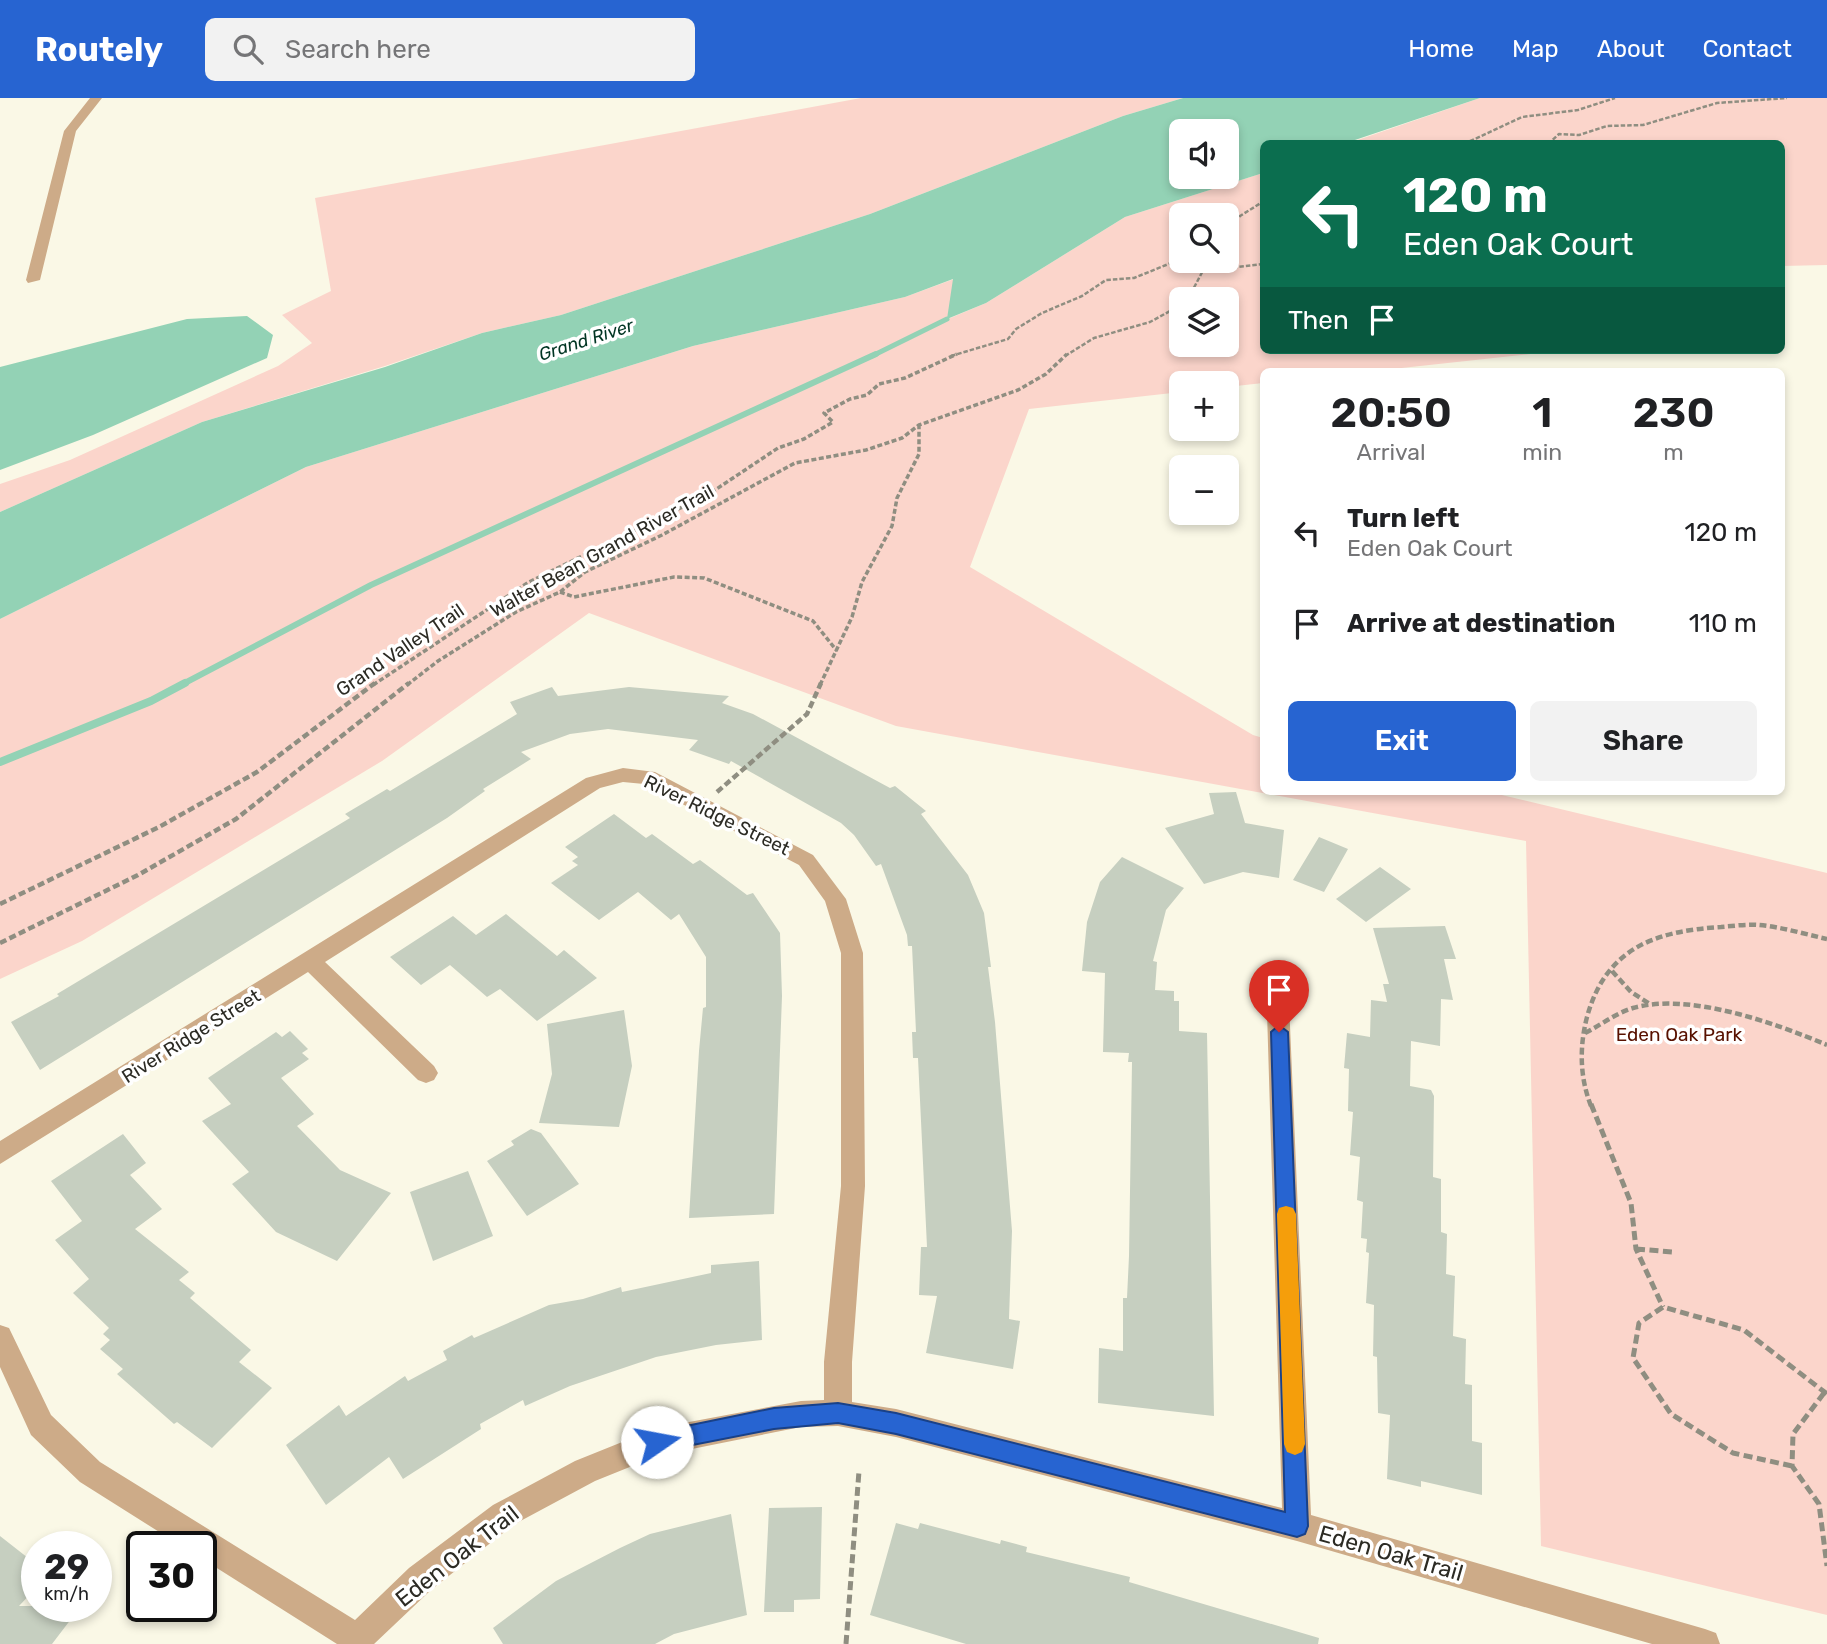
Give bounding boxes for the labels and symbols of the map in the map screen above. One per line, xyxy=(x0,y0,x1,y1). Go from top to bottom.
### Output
water label: Grand River xyxy=(536,314,637,366)
street label: Walter Bean Grand River Trail xyxy=(486,480,718,622)
street label: Grand Valley Trail xyxy=(332,599,468,701)
street label: River Ridge Street xyxy=(640,770,794,860)
pin xyxy=(1249,960,1309,1032)
street label: River Ridge Street xyxy=(117,984,265,1088)
park label: Eden Oak Park xyxy=(1616,1023,1743,1046)
position arrow xyxy=(620,1405,694,1479)
street label: Eden Oak Trail xyxy=(390,1499,524,1613)
street label: Eden Oak Trail xyxy=(1316,1519,1466,1587)
speed limit sign: 30 xyxy=(126,1531,217,1622)

